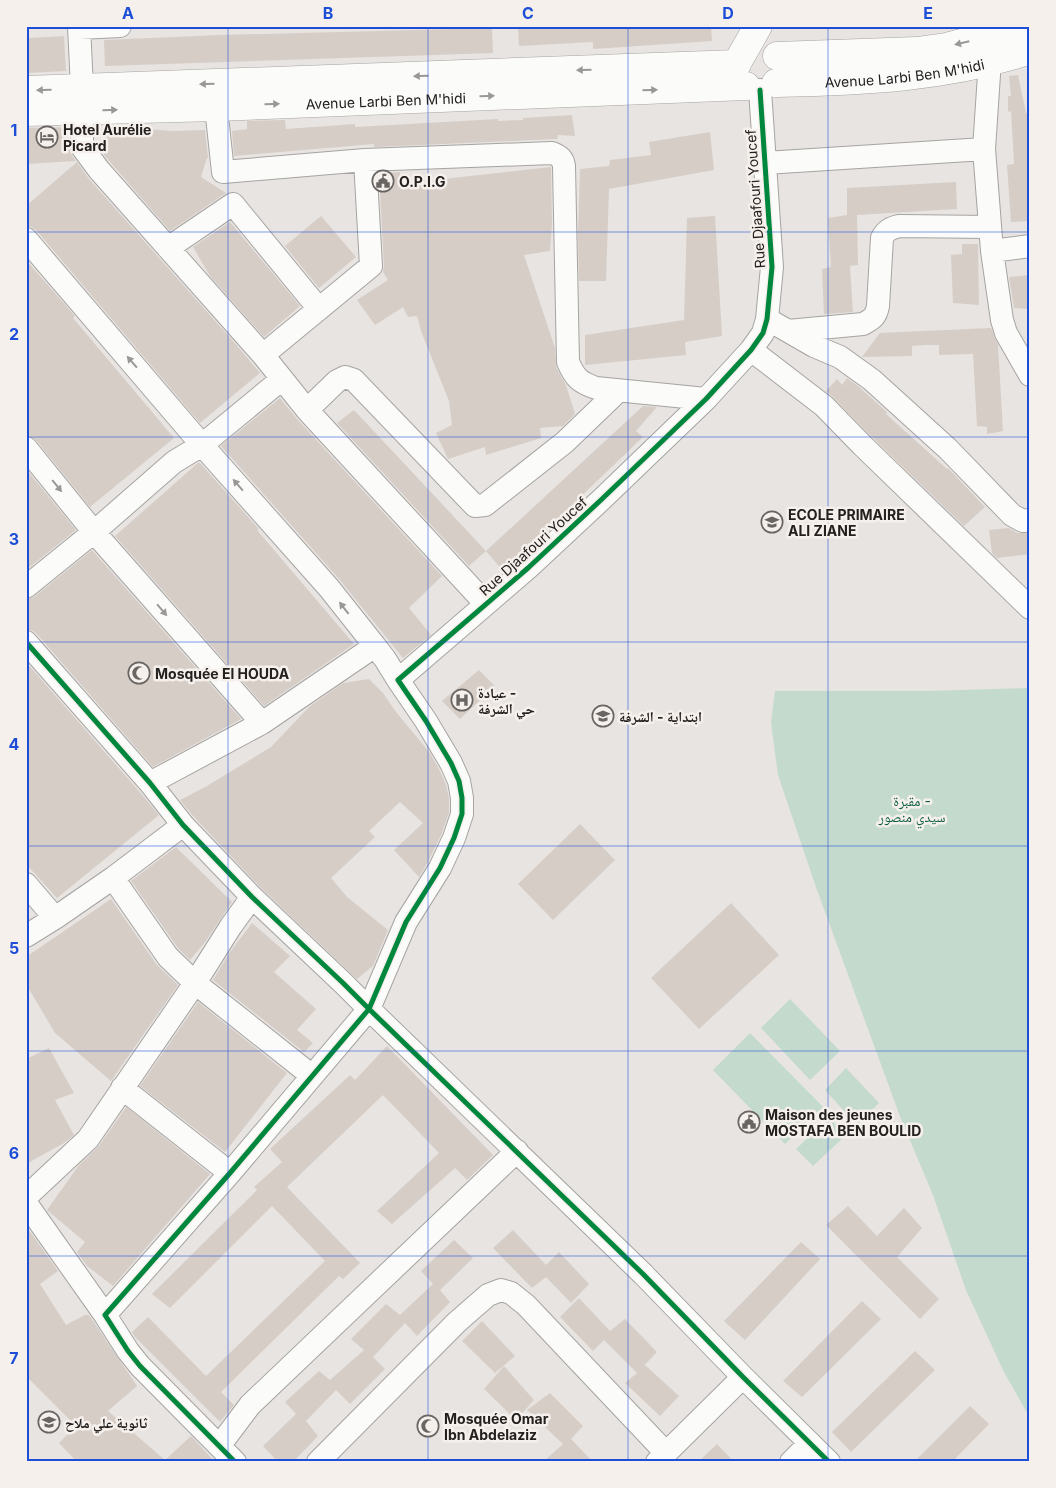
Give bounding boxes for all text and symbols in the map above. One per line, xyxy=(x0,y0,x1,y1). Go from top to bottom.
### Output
text: A xyxy=(122,3,134,23)
text: B xyxy=(323,3,333,23)
text: C xyxy=(522,3,534,23)
text: D xyxy=(722,3,734,23)
text: E xyxy=(923,3,933,23)
one-way arrow xyxy=(954,39,969,47)
street label: Avenue Larbi Ben M'hidi xyxy=(824,55,986,90)
one-way arrow xyxy=(576,66,592,74)
one-way arrow xyxy=(413,72,429,80)
one-way arrow xyxy=(198,80,214,88)
one-way arrow xyxy=(36,86,52,94)
one-way arrow xyxy=(642,86,658,94)
street label: Avenue Larbi Ben M'hidi xyxy=(305,89,466,112)
one-way arrow xyxy=(479,92,495,100)
one-way arrow xyxy=(265,100,281,108)
one-way arrow xyxy=(102,105,118,113)
text: 1 xyxy=(11,120,17,140)
place label: Hotel Aurélie Picard xyxy=(63,121,151,154)
hotel icon: Hotel Aurélie Picard xyxy=(35,125,59,149)
street label: Rue Djaafouri Youcef xyxy=(742,129,768,269)
public building icon: O.P.I.G xyxy=(371,169,395,193)
place label: O.P.I.G xyxy=(399,173,446,190)
text: 2 xyxy=(9,324,19,344)
one-way arrow xyxy=(126,356,137,369)
one-way arrow xyxy=(51,479,62,492)
one-way arrow xyxy=(232,480,244,492)
street label: Rue Djaafouri Youcef xyxy=(476,493,590,599)
place label: ECOLE PRIMAIRE ALI ZIANE xyxy=(788,506,905,539)
school or university icon: ECOLE PRIMAIRE ALI ZIANE xyxy=(760,510,784,534)
text: 3 xyxy=(9,529,19,549)
one-way arrow xyxy=(339,602,350,615)
one-way arrow xyxy=(156,603,168,615)
mosque icon: Mosquée El HOUDA xyxy=(127,661,151,685)
place label: Mosquée El HOUDA xyxy=(155,665,290,682)
place label: عيادة - حي الشرفة xyxy=(478,684,535,720)
hospital icon: عيادة - حي الشرفة xyxy=(450,688,474,712)
school or university icon: ابتداية - الشرفة xyxy=(591,704,615,728)
place label: ابتداية - الشرفة xyxy=(619,708,702,725)
text: 4 xyxy=(9,734,20,754)
park label: مقبرة - سيدي منصور xyxy=(878,792,945,828)
text: 5 xyxy=(9,938,19,958)
place label: Maison des jeunes MOSTAFA BEN BOULID xyxy=(765,1106,921,1139)
public building icon: Maison des jeunes MOSTAFA BEN BOULID xyxy=(737,1110,761,1134)
text: 6 xyxy=(9,1143,19,1163)
text: 7 xyxy=(9,1348,19,1368)
school or university icon: ثانوية علي ملاح xyxy=(37,1410,61,1434)
place label: Mosquée Omar Ibn Abdelaziz xyxy=(444,1410,549,1443)
place label: ثانوية علي ملاح xyxy=(65,1414,148,1434)
mosque icon: Mosquée Omar Ibn Abdelaziz xyxy=(416,1414,440,1438)

